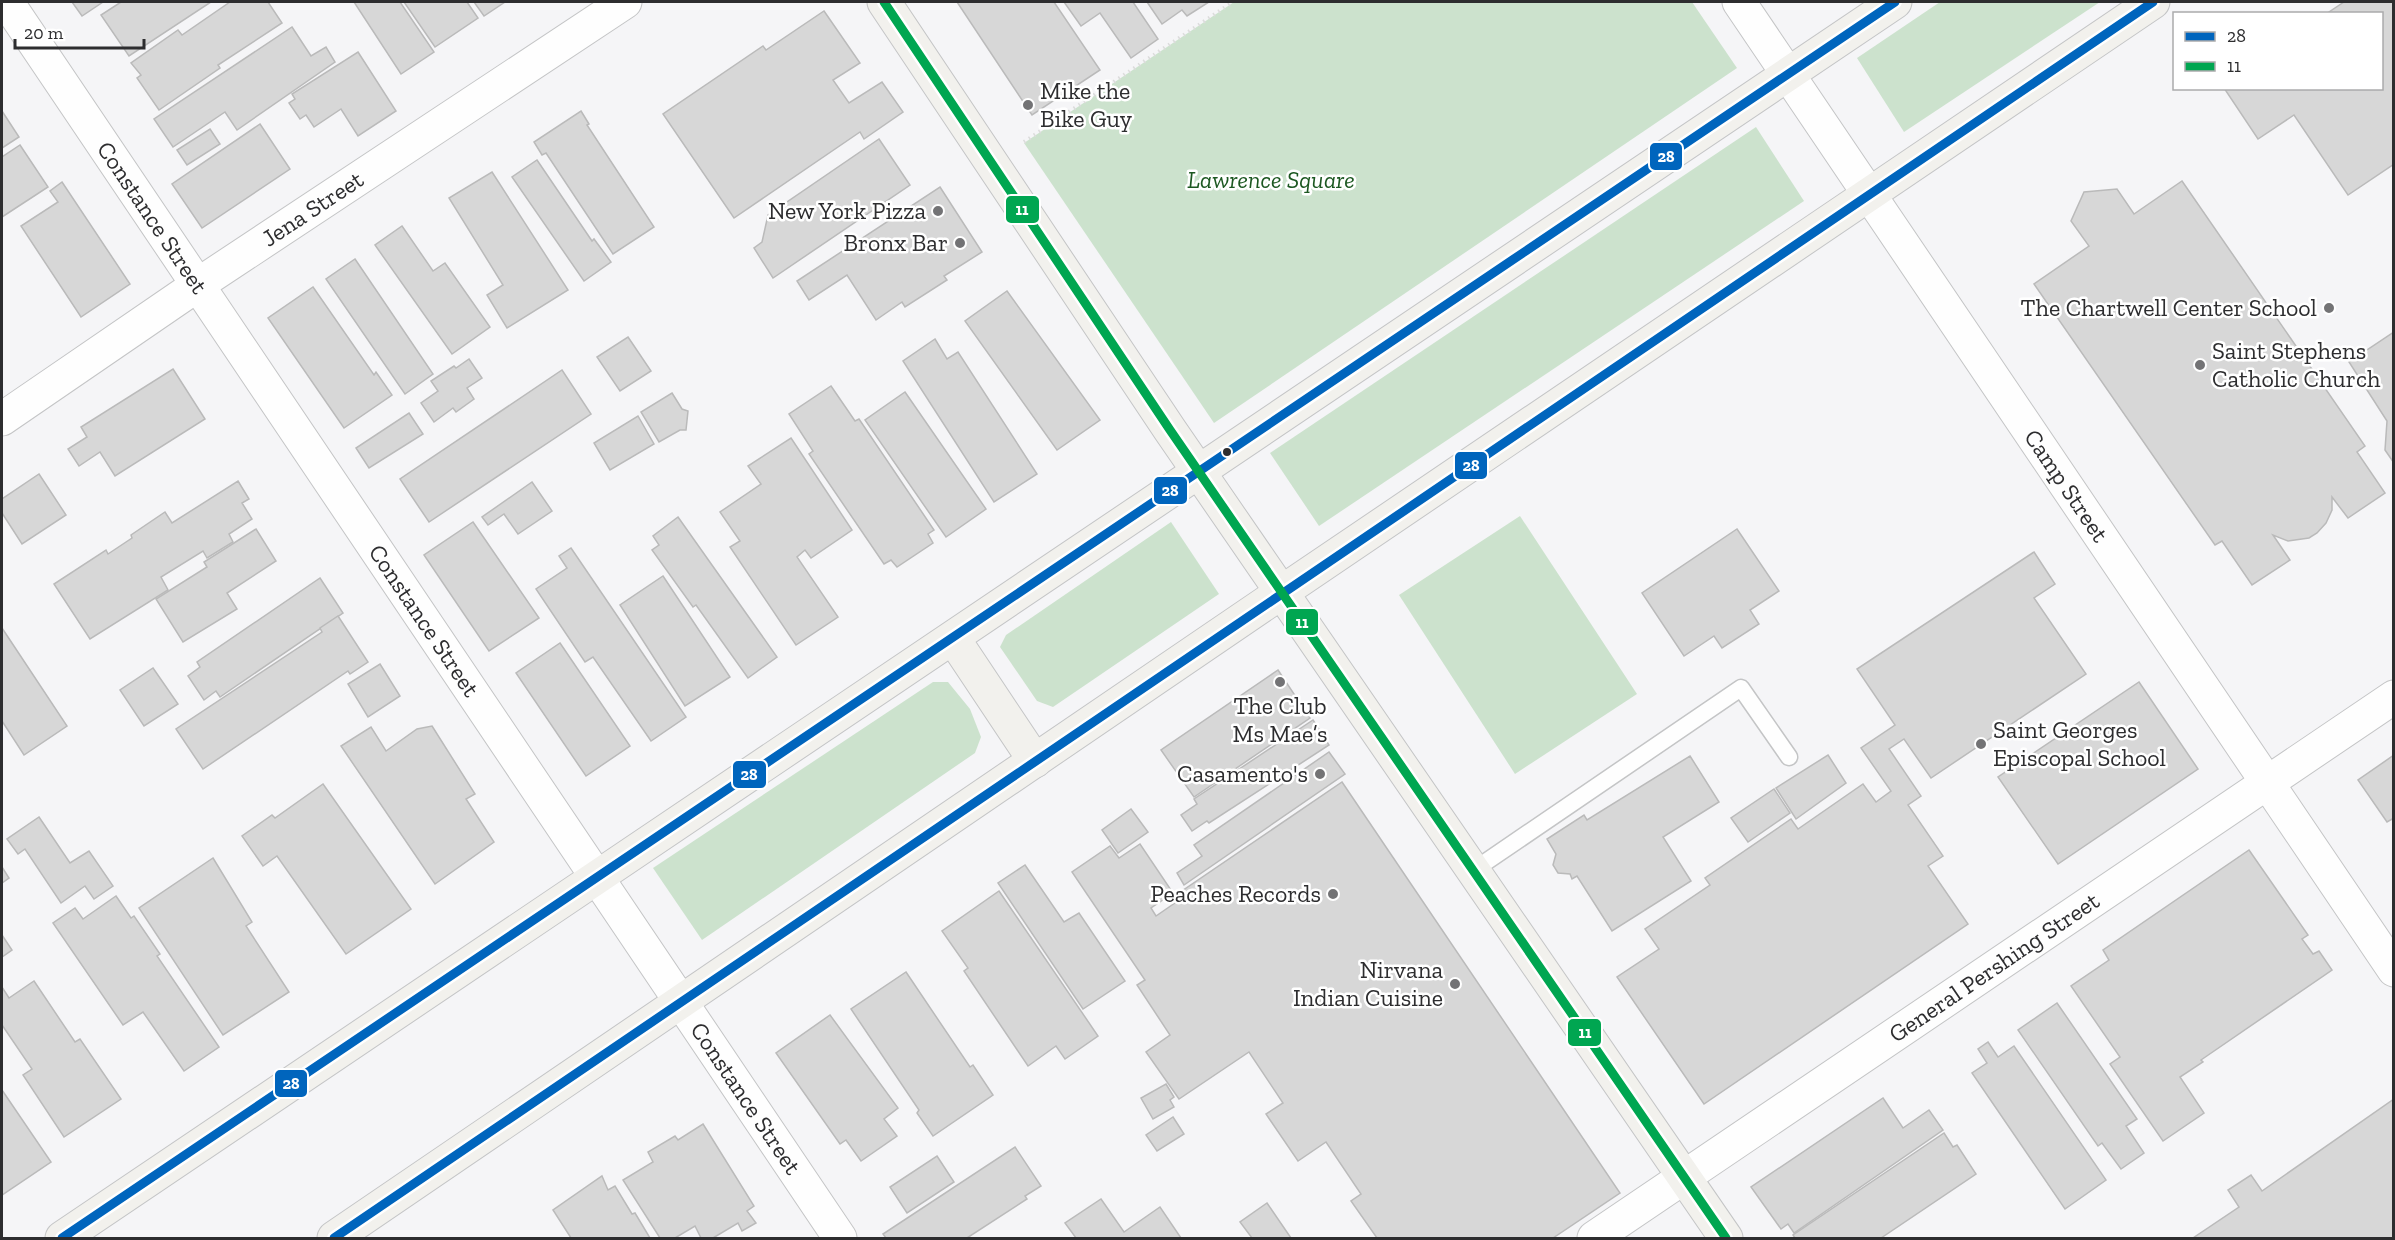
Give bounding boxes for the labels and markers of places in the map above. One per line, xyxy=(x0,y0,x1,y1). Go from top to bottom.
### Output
place label: Mike the Bike Guy xyxy=(1040,76,1133,133)
marker: Mike the Bike Guy xyxy=(1021,98,1035,112)
place label: New York Pizza xyxy=(768,196,926,225)
marker: New York Pizza xyxy=(931,204,945,218)
place label: Bronx Bar xyxy=(843,228,948,257)
marker: Bronx Bar xyxy=(953,236,967,250)
place label: The Chartwell Center School xyxy=(2021,293,2317,322)
marker: The Chartwell Center School xyxy=(2322,301,2336,315)
place label: Saint Stephens Catholic Church xyxy=(2212,336,2381,393)
marker: Saint Stephens Catholic Church xyxy=(2193,358,2207,372)
unlabelled marker xyxy=(1221,446,1233,458)
marker: The Club Ms Mae’s xyxy=(1273,675,1287,689)
place label: The Club Ms Mae’s xyxy=(1233,691,1327,748)
place label: Saint Georges Episcopal School xyxy=(1993,715,2166,772)
marker: Saint Georges Episcopal School xyxy=(1974,737,1988,751)
place label: Casamento's xyxy=(1177,759,1308,788)
marker: Casamento's xyxy=(1313,767,1327,781)
place label: Peaches Records xyxy=(1150,879,1321,908)
marker: Peaches Records xyxy=(1326,887,1340,901)
place label: Nirvana Indian Cuisine xyxy=(1293,955,1443,1012)
marker: Nirvana Indian Cuisine xyxy=(1448,977,1462,991)

